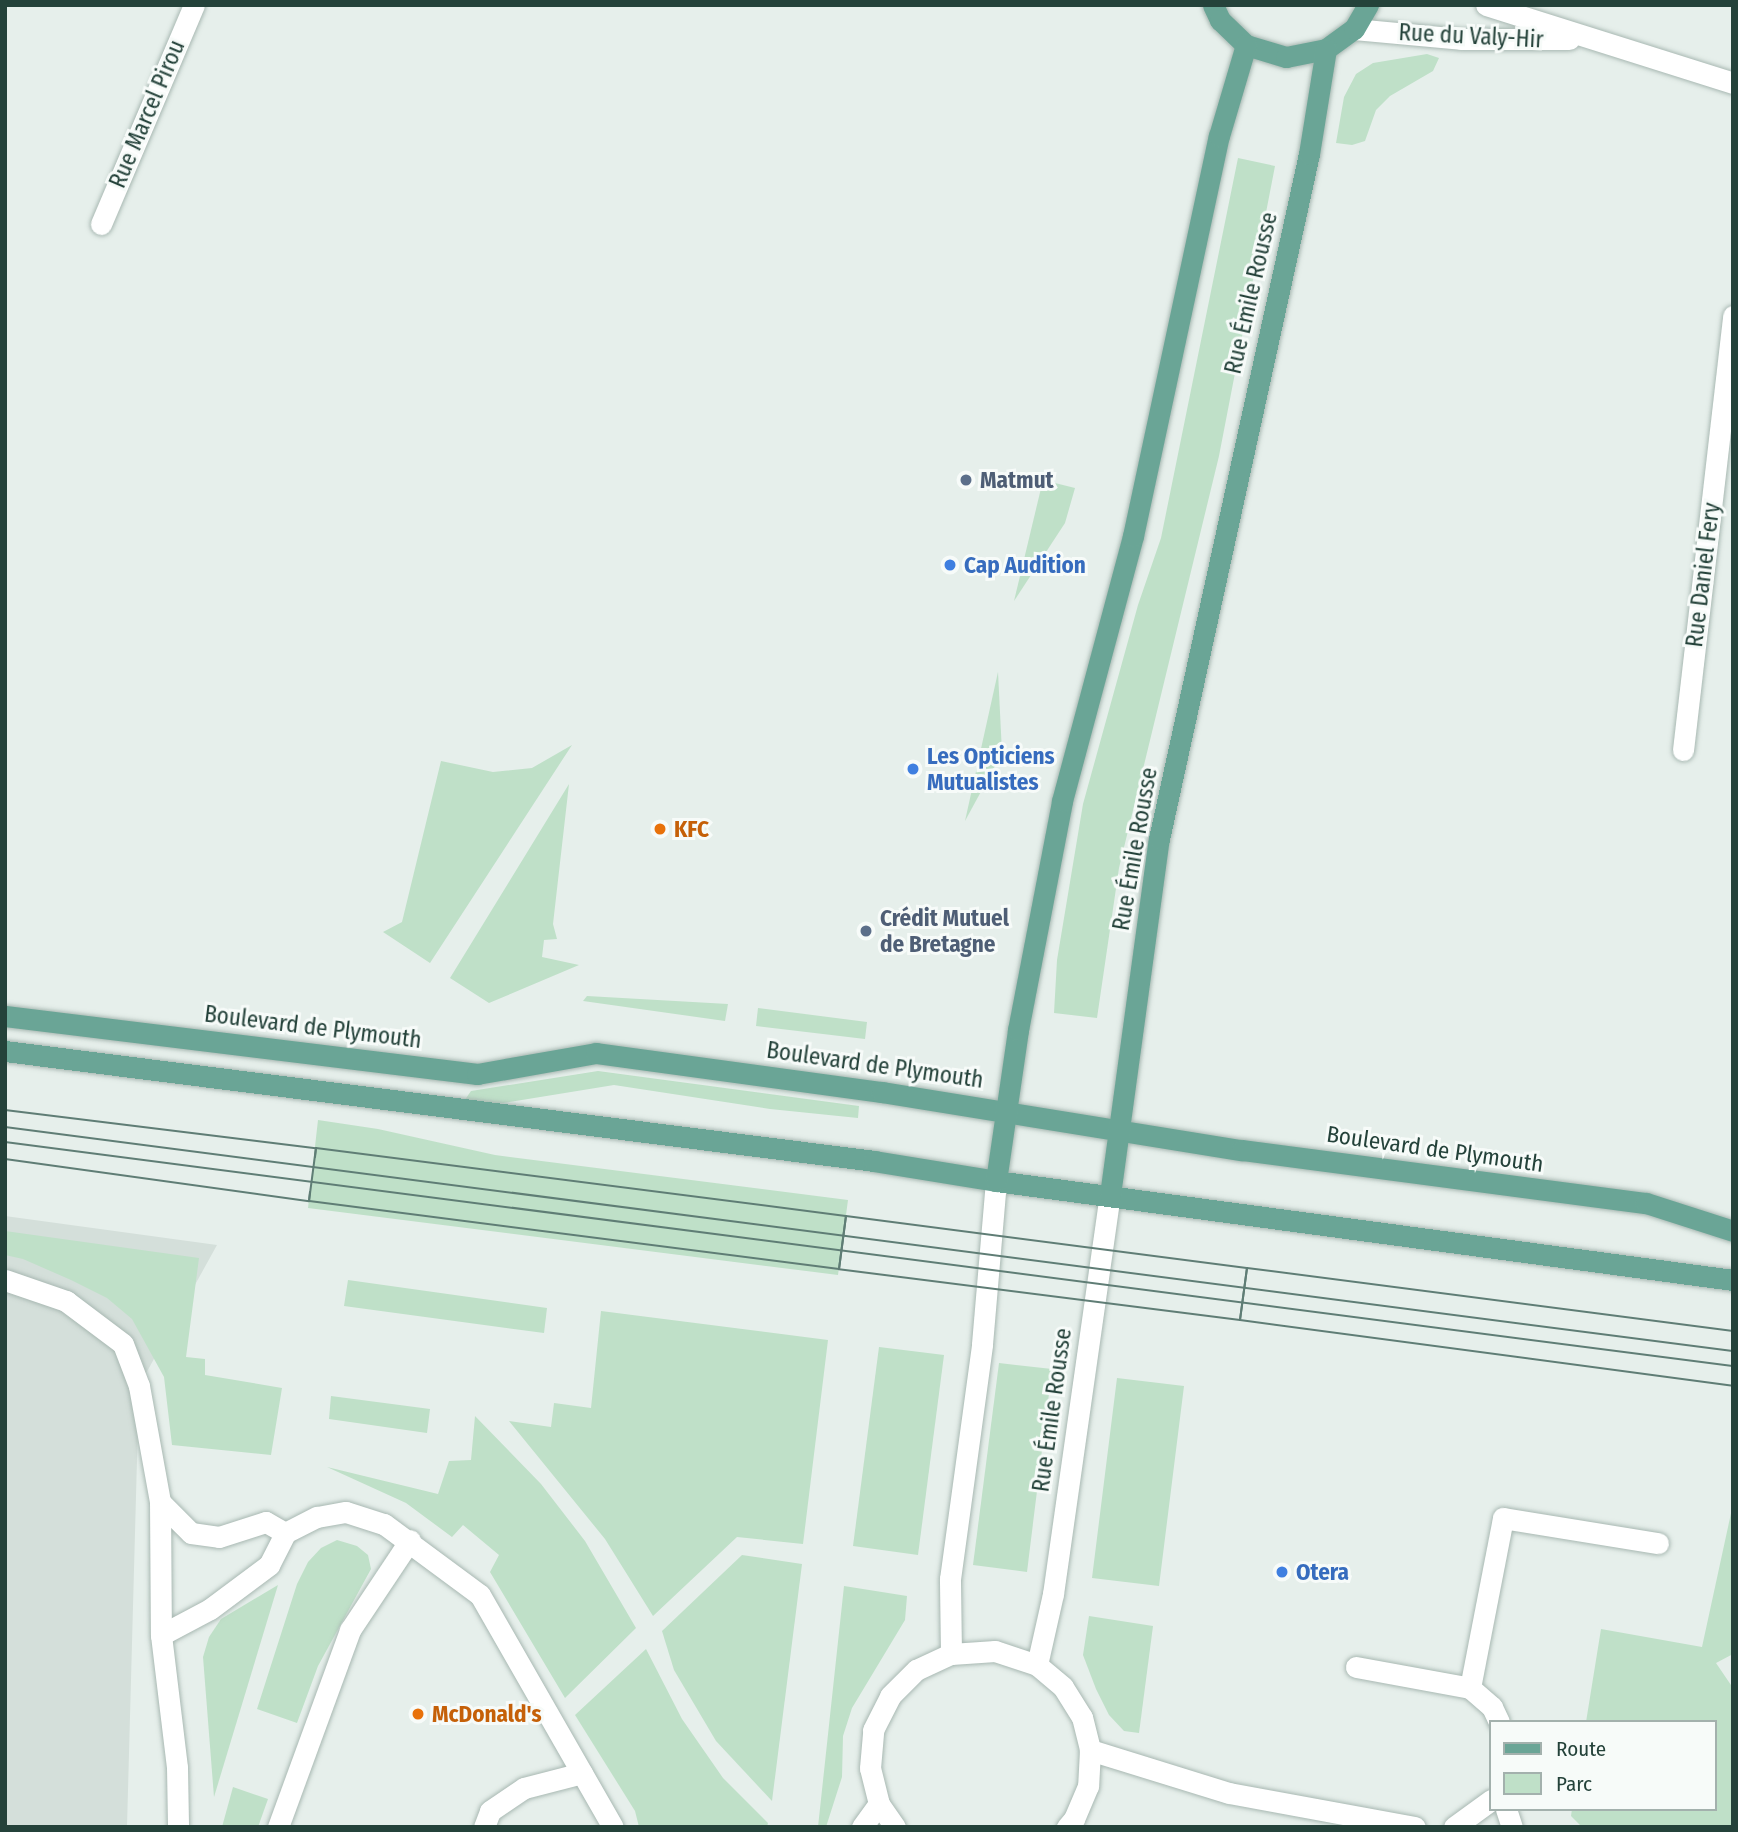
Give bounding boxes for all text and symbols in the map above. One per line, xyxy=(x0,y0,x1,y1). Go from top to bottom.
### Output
street label: Rue du Valy-Hir xyxy=(1398,18,1544,54)
street label: Rue Marcel Pirou xyxy=(103,36,191,192)
street label: Rue Émile Rousse xyxy=(1219,209,1283,377)
place label: Matmut xyxy=(980,466,1054,494)
marker: Matmut xyxy=(958,472,974,488)
street label: Rue Daniel Fery xyxy=(1680,501,1726,649)
place label: Cap Audition xyxy=(964,551,1086,579)
marker: Cap Audition xyxy=(942,557,958,573)
place label: Les Opticiens Mutualistes xyxy=(927,742,1055,796)
marker: Les Opticiens Mutualistes xyxy=(905,761,921,777)
street label: Rue Émile Rousse xyxy=(1107,765,1163,933)
place label: KFC xyxy=(674,815,709,843)
marker: KFC xyxy=(652,821,668,837)
place label: Crédit Mutuel de Bretagne xyxy=(880,904,1009,958)
marker: Crédit Mutuel de Bretagne xyxy=(858,923,874,939)
street label: Boulevard de Plymouth xyxy=(203,1000,423,1054)
street label: Boulevard de Plymouth xyxy=(765,1036,985,1094)
street label: Boulevard de Plymouth xyxy=(1325,1120,1545,1178)
street label: Rue Émile Rousse xyxy=(1027,1326,1077,1494)
place label: Otera xyxy=(1296,1558,1349,1586)
marker: Otera xyxy=(1274,1564,1290,1580)
place label: McDonald's xyxy=(432,1700,542,1728)
marker: McDonald's xyxy=(410,1706,426,1722)
legend xyxy=(1490,1720,1717,1811)
text: Route xyxy=(1556,1736,1606,1762)
text: Parc xyxy=(1556,1771,1592,1797)

